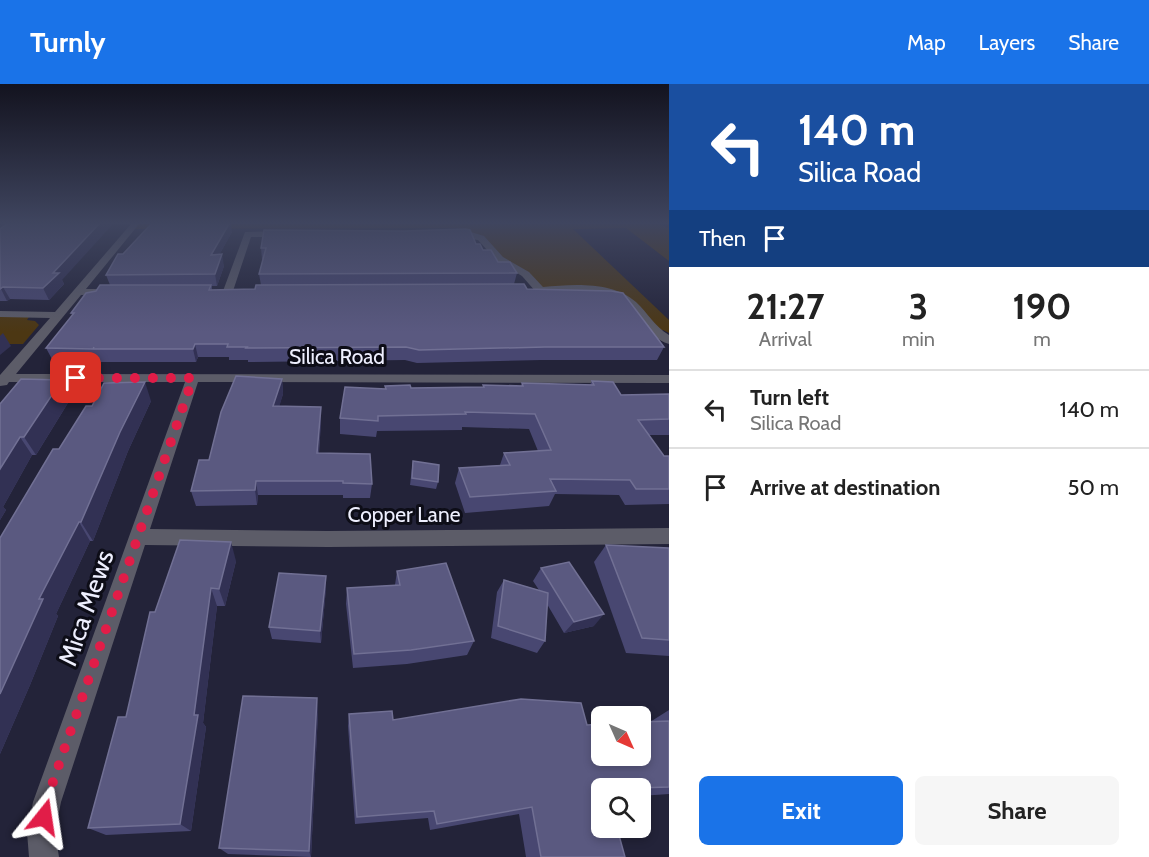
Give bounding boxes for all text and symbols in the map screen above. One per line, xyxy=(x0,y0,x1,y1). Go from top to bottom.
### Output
text: Turnly xyxy=(30,25,106,59)
text: Map xyxy=(907,30,946,55)
text: Layers xyxy=(979,30,1035,55)
text: Share xyxy=(1068,30,1119,55)
text: 140 m xyxy=(798,104,915,156)
icon: left xyxy=(699,108,777,186)
text: Silica Road xyxy=(798,156,921,189)
icon: arrive xyxy=(758,222,791,255)
text: Then xyxy=(699,225,746,252)
text: 21:27 xyxy=(747,284,824,328)
text: 3 xyxy=(909,284,928,328)
text: 190 xyxy=(1012,284,1071,328)
text: Arrival xyxy=(759,327,812,351)
text: min xyxy=(902,327,935,351)
text: m xyxy=(1033,327,1051,351)
street label: Silica Road xyxy=(289,344,385,369)
pin xyxy=(50,352,101,403)
icon: arrive xyxy=(59,361,92,394)
text: Turn left xyxy=(750,384,829,411)
icon: left xyxy=(699,393,732,426)
text: 140 m xyxy=(1060,396,1119,423)
text: Silica Road xyxy=(750,411,841,435)
icon: arrive xyxy=(699,471,732,504)
text: Arrive at destination xyxy=(750,474,940,501)
text: 50 m xyxy=(1067,474,1119,501)
street label: Copper Lane xyxy=(348,502,461,527)
street label: Mica Mews xyxy=(51,546,121,670)
north arrow xyxy=(591,706,651,766)
map controls xyxy=(591,706,651,838)
button: Exit xyxy=(699,776,903,845)
button: Share xyxy=(915,776,1119,845)
button: search xyxy=(591,778,651,838)
position arrow xyxy=(12,785,76,849)

